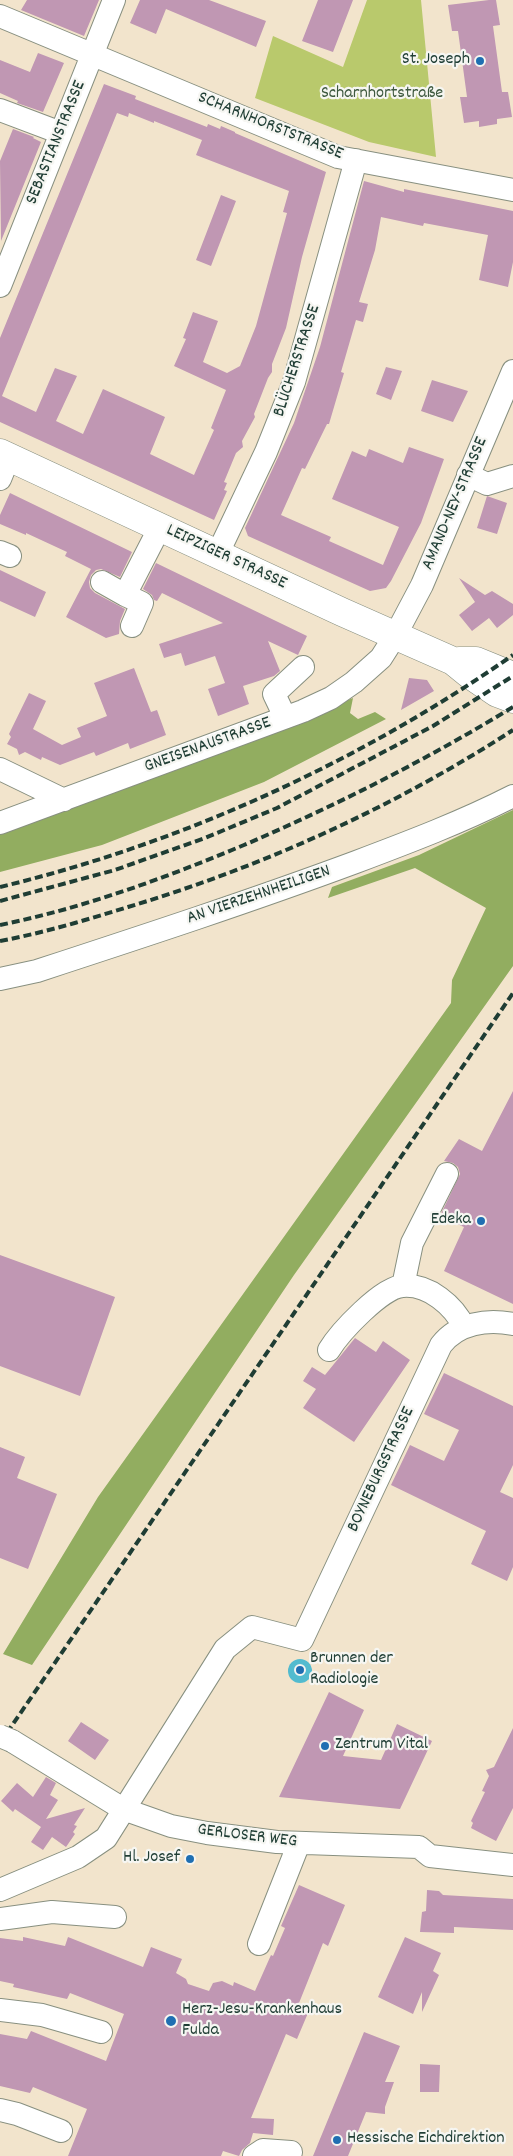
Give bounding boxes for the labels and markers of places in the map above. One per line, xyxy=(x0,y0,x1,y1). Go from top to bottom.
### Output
place label: St. Joseph xyxy=(402,50,470,72)
marker: St. Joseph xyxy=(474,55,486,67)
place label: Edeka xyxy=(431,1210,471,1232)
marker: Edeka xyxy=(475,1215,487,1227)
place label: Brunnen der Radiologie xyxy=(310,1649,393,1692)
marker: Brunnen der Radiologie xyxy=(294,1664,306,1676)
place label: Zentrum Vital xyxy=(335,1735,428,1757)
marker: Zentrum Vital xyxy=(319,1740,331,1752)
place label: Hl. Josef xyxy=(123,1848,180,1870)
marker: Hl. Josef xyxy=(184,1853,196,1865)
place label: Herz-Jesu-Krankenhaus Fulda xyxy=(182,2000,342,2042)
marker: Herz-Jesu-Krankenhaus Fulda xyxy=(164,2014,178,2028)
place label: Hessische Eichdirektion xyxy=(347,2129,505,2151)
marker: Hessische Eichdirektion xyxy=(331,2134,343,2146)

